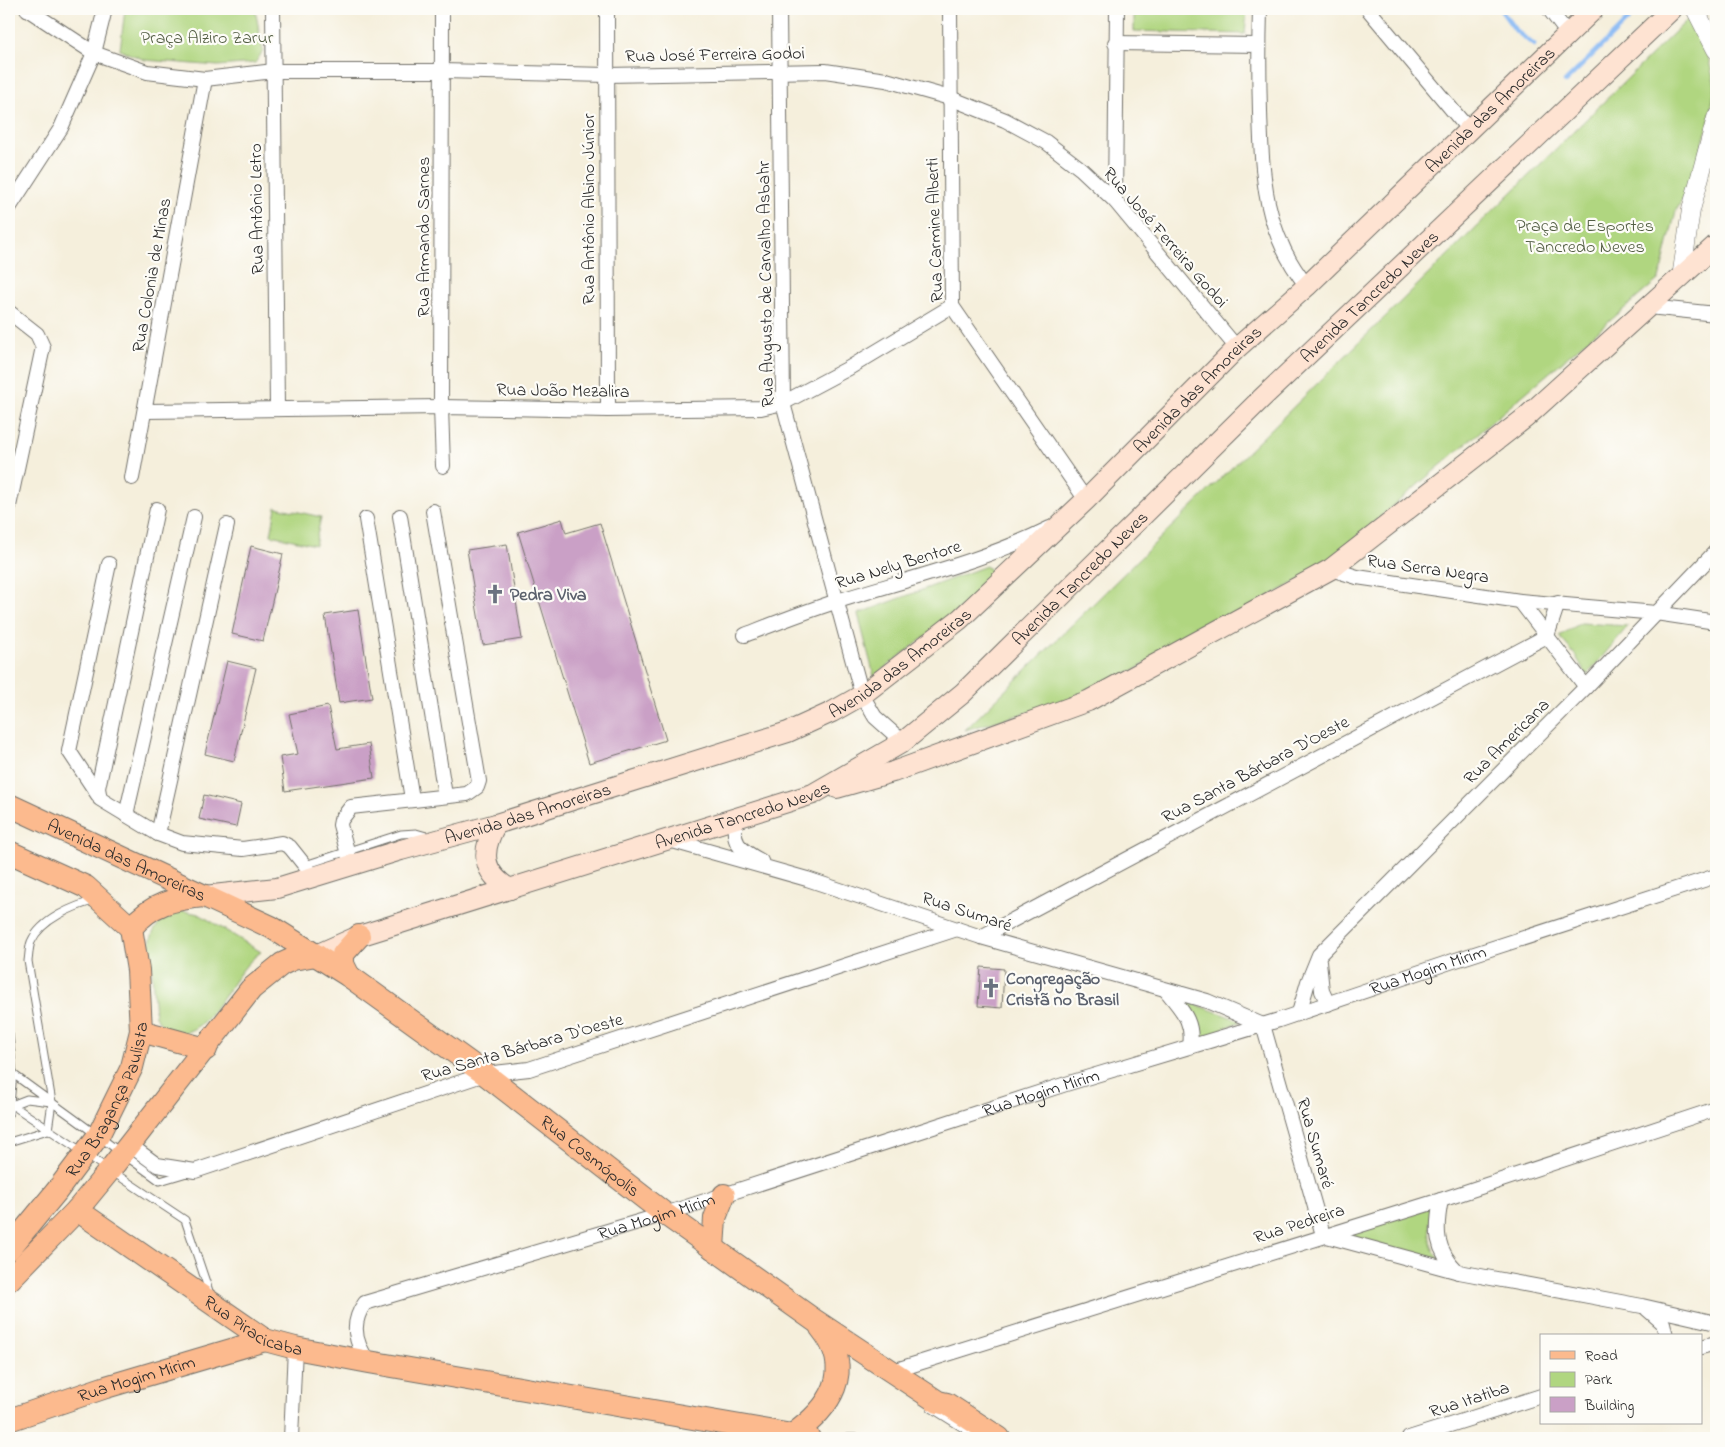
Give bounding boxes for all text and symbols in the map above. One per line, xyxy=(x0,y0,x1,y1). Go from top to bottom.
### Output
park label: Praça Alziro Zarur xyxy=(141,26,274,52)
street label: Rua José Ferreira Godoi xyxy=(625,41,805,71)
street label: Avenida das Amoreiras xyxy=(1420,42,1562,180)
street label: Rua Antônio Albino Júnior xyxy=(577,113,603,305)
street label: Rua Antônio Letro xyxy=(244,143,272,275)
street label: Rua Armando Sarnes xyxy=(412,157,438,317)
street label: Rua Carmine Alberti xyxy=(920,157,952,303)
street label: Rua Augusto de Carvalho Asbahr xyxy=(752,160,783,408)
street label: Rua José Ferreira Godoi xyxy=(1096,162,1233,315)
street label: Rua Colonia de Minas xyxy=(127,196,179,355)
park label: Praça de Esportes Tancredo Neves xyxy=(1516,214,1654,261)
street label: Avenida Tancredo Neves xyxy=(1295,225,1446,370)
street label: Avenida das Amoreiras xyxy=(1128,320,1269,460)
street label: Rua João Mezalira xyxy=(496,378,630,406)
street label: Avenida Tancredo Neves xyxy=(1007,506,1155,653)
street label: Rua Nely Bentore xyxy=(832,534,966,597)
street label: Rua Serra Negra xyxy=(1365,549,1490,592)
church icon: Pedra Viva xyxy=(484,583,506,605)
place label: Pedra Viva xyxy=(510,583,587,609)
street label: Avenida das Amoreiras xyxy=(825,603,979,726)
street label: Rua Americana xyxy=(1458,693,1556,791)
street label: Rua Santa Bárbara D'Oeste xyxy=(1158,710,1355,831)
street label: Avenida Tancredo Neves xyxy=(652,776,836,858)
street label: Avenida das Amoreiras xyxy=(442,778,615,852)
street label: Avenida das Amoreiras xyxy=(42,813,210,910)
street label: Rua Sumaré xyxy=(918,886,1016,940)
street label: Rua Mogim Mirim xyxy=(1367,940,1490,1003)
place label: Congregação Cristã no Brasil xyxy=(1006,967,1119,1014)
church icon: Congregação Cristã no Brasil xyxy=(980,977,1002,999)
street label: Rua Santa Bárbara D'Oeste xyxy=(419,1007,627,1090)
street label: Rua Bragança Paulista xyxy=(60,1021,156,1184)
street label: Rua Mogim Mirim xyxy=(979,1064,1103,1125)
street label: Rua Sumaré xyxy=(1289,1095,1340,1193)
street label: Rua Cosmópolis xyxy=(533,1110,644,1205)
street label: Rua Mogim Mirim xyxy=(595,1188,719,1248)
street label: Rua Pedreira xyxy=(1251,1198,1348,1252)
street label: Rua Piracicaba xyxy=(197,1290,305,1364)
legend xyxy=(1540,1334,1702,1424)
text: Road xyxy=(1585,1345,1618,1367)
street label: Rua Mogim Mirim xyxy=(75,1350,199,1411)
text: Park xyxy=(1585,1369,1613,1391)
street label: Rua Itatiba xyxy=(1426,1376,1513,1426)
text: Building xyxy=(1584,1395,1634,1418)

